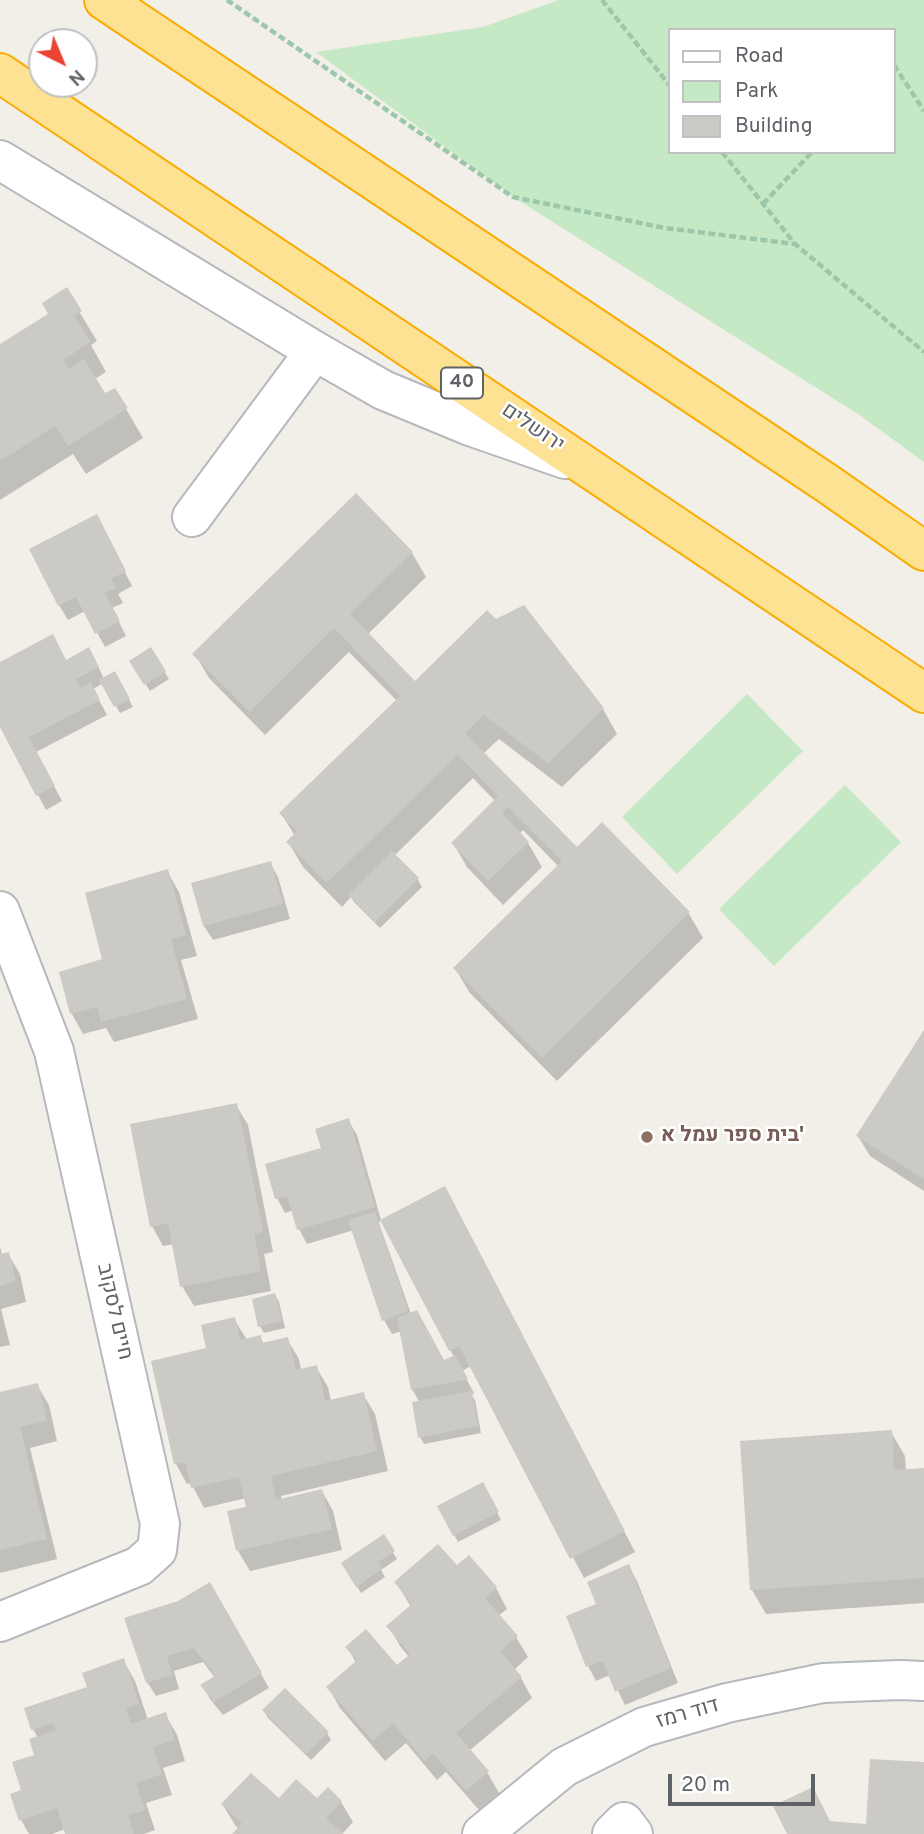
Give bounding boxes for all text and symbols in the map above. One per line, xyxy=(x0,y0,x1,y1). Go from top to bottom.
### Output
north arrow xyxy=(28,28,98,98)
legend xyxy=(668,28,896,154)
text: Road xyxy=(735,43,784,70)
text: N xyxy=(63,63,89,90)
text: Park xyxy=(735,78,778,105)
text: Building xyxy=(735,113,813,140)
road number: 40 xyxy=(441,368,483,398)
street label: ירושלים xyxy=(496,399,568,459)
place label: בית ספר עמל א' xyxy=(661,1124,804,1150)
marker: בית ספר עמל א' xyxy=(639,1129,655,1145)
street label: חיים לסקוב xyxy=(90,1261,136,1363)
street label: דוד רמז xyxy=(654,1694,722,1736)
scale bar xyxy=(672,1760,819,1804)
text: 20 m xyxy=(681,1772,730,1799)

